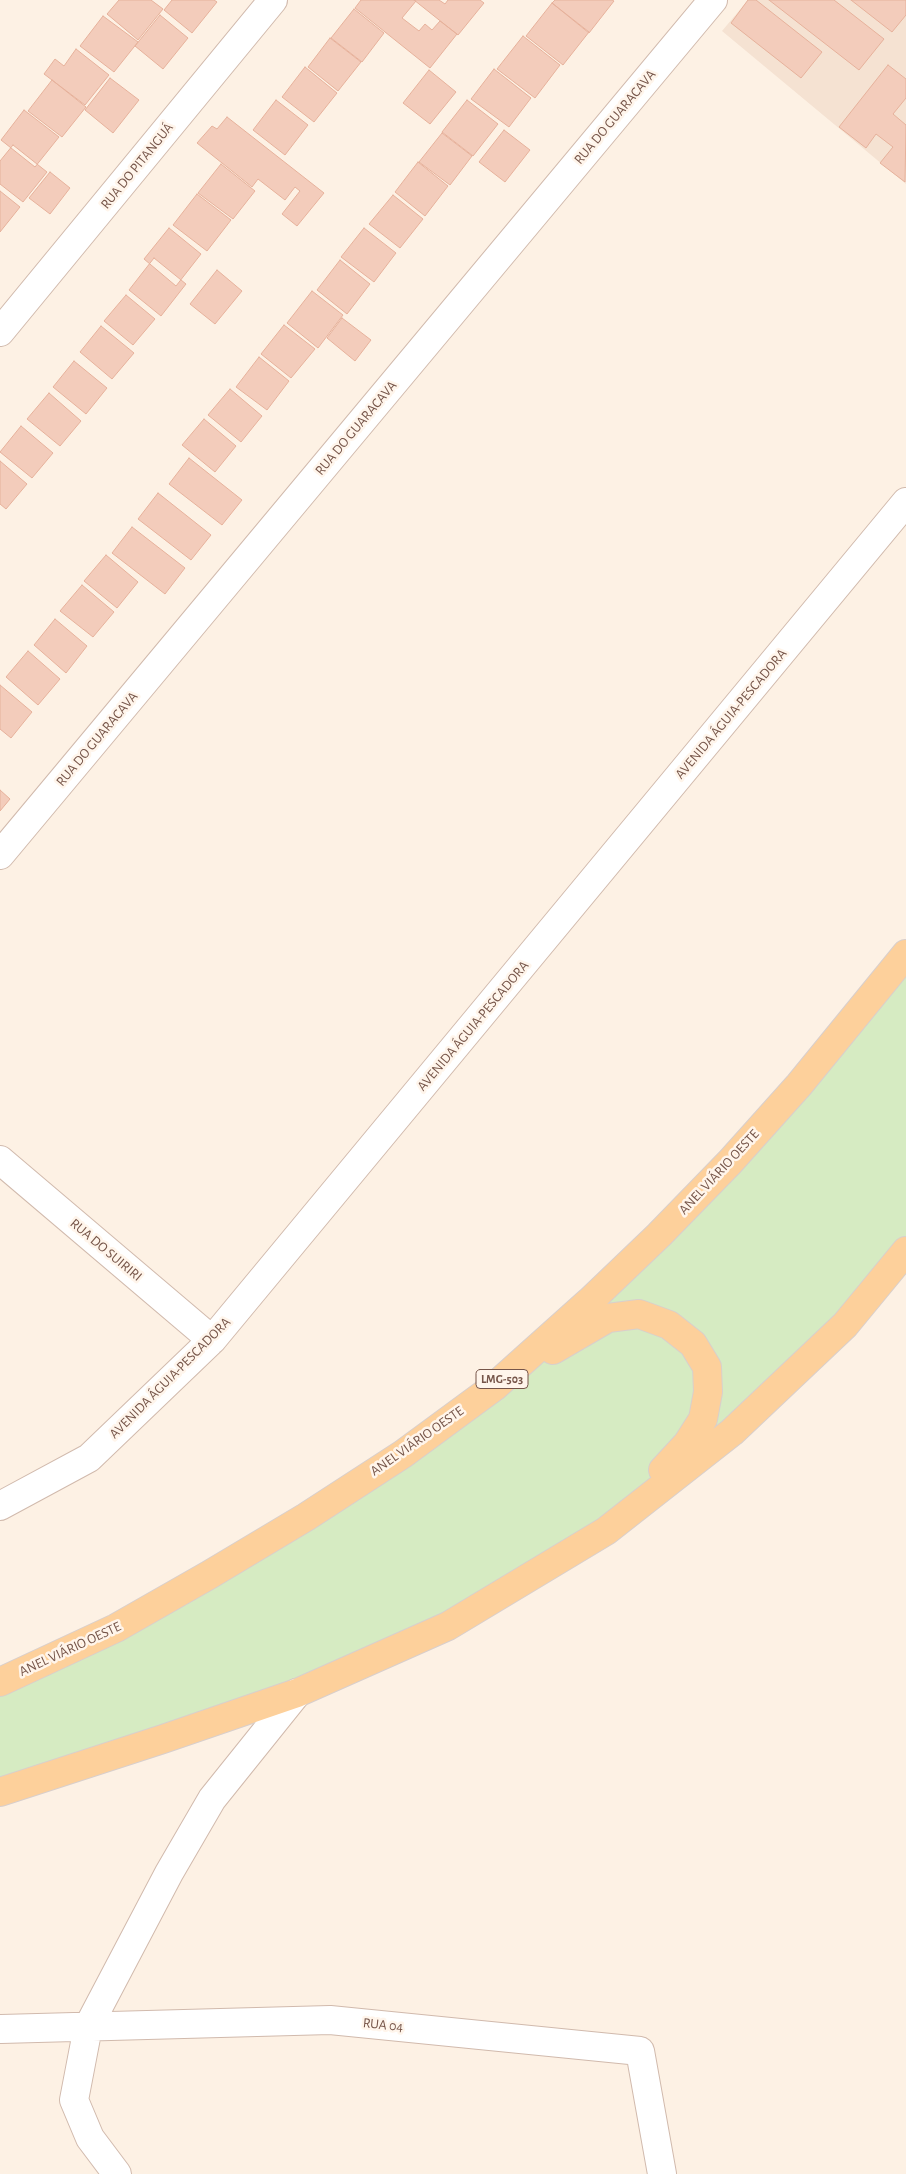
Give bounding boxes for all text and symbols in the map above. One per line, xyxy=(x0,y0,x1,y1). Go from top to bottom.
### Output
street label: RUA DO GUARACAVA xyxy=(571,66,659,168)
street label: RUA DO PITANGUÁ xyxy=(97,120,177,212)
street label: RUA DO GUARACAVA xyxy=(312,377,400,479)
street label: AVENIDA ÁGUIA-PESCADORA xyxy=(672,645,790,783)
street label: RUA DO GUARACAVA xyxy=(53,688,141,790)
street label: AVENIDA ÁGUIA-PESCADORA xyxy=(414,957,532,1095)
street label: ANEL VIÁRIO OESTE xyxy=(675,1126,763,1218)
street label: RUA DO SUIRIRI xyxy=(67,1215,145,1285)
street label: AVENIDA ÁGUIA-PESCADORA xyxy=(106,1314,234,1442)
road number: LMG-503 xyxy=(476,1370,528,1388)
street label: ANEL VIÁRIO OESTE xyxy=(367,1402,467,1480)
street label: ANEL VIÁRIO OESTE xyxy=(16,1618,124,1680)
street label: RUA 04 xyxy=(362,2015,404,2035)

